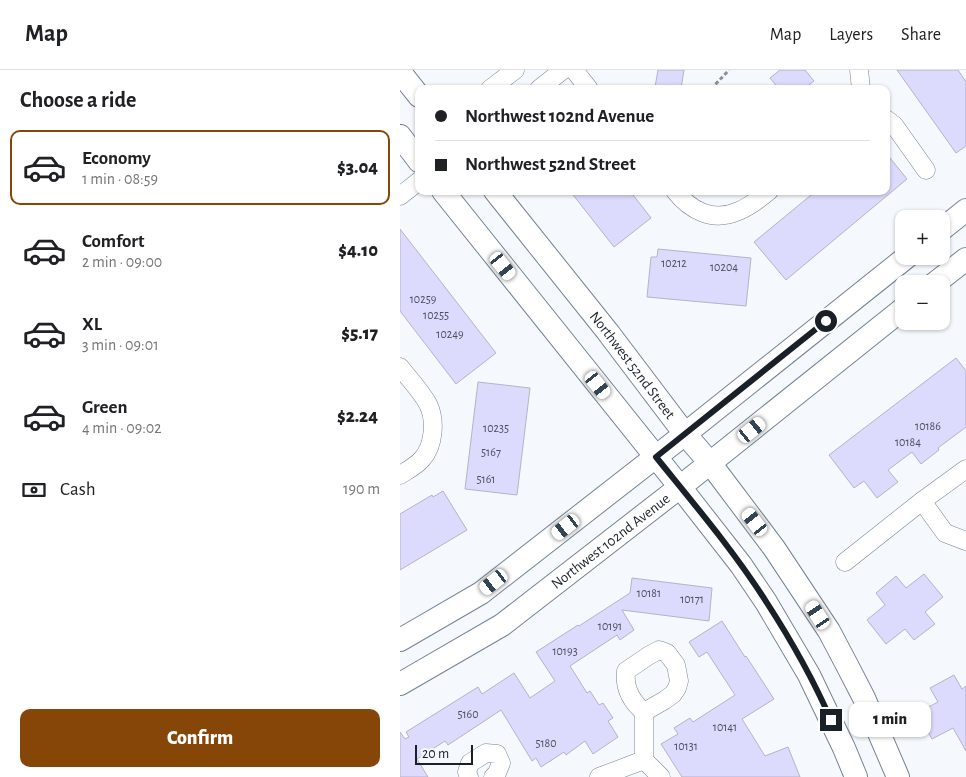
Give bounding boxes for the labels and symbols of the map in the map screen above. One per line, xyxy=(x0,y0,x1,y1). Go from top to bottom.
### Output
car xyxy=(487,250,518,282)
house number: 10212 xyxy=(661,257,687,269)
house number: 10204 xyxy=(710,261,738,273)
house number: 10259 xyxy=(410,293,437,305)
house number: 10255 xyxy=(423,309,449,321)
street label: Northwest 52nd Street xyxy=(587,309,678,422)
route start xyxy=(815,310,837,332)
house number: 10249 xyxy=(436,328,464,340)
car xyxy=(582,369,613,401)
car xyxy=(735,415,768,445)
house number: 10186 xyxy=(915,420,941,432)
house number: 10235 xyxy=(483,422,509,434)
house number: 10184 xyxy=(895,436,921,448)
house number: 5167 xyxy=(481,446,501,458)
house number: 5161 xyxy=(477,473,495,485)
street label: Northwest 102nd Avenue xyxy=(548,490,673,592)
car xyxy=(739,506,770,538)
car xyxy=(549,512,582,542)
car xyxy=(477,567,510,597)
house number: 10181 xyxy=(637,587,661,599)
house number: 10171 xyxy=(680,593,704,605)
car xyxy=(803,598,832,632)
house number: 10191 xyxy=(598,620,622,632)
house number: 10193 xyxy=(552,645,578,657)
callout: 1 min xyxy=(848,702,931,738)
house number: 5160 xyxy=(457,708,479,720)
route end xyxy=(820,709,842,731)
house number: 10141 xyxy=(713,721,737,733)
house number: 5180 xyxy=(535,737,557,749)
house number: 10131 xyxy=(674,740,698,752)
scale bar xyxy=(415,742,472,765)

